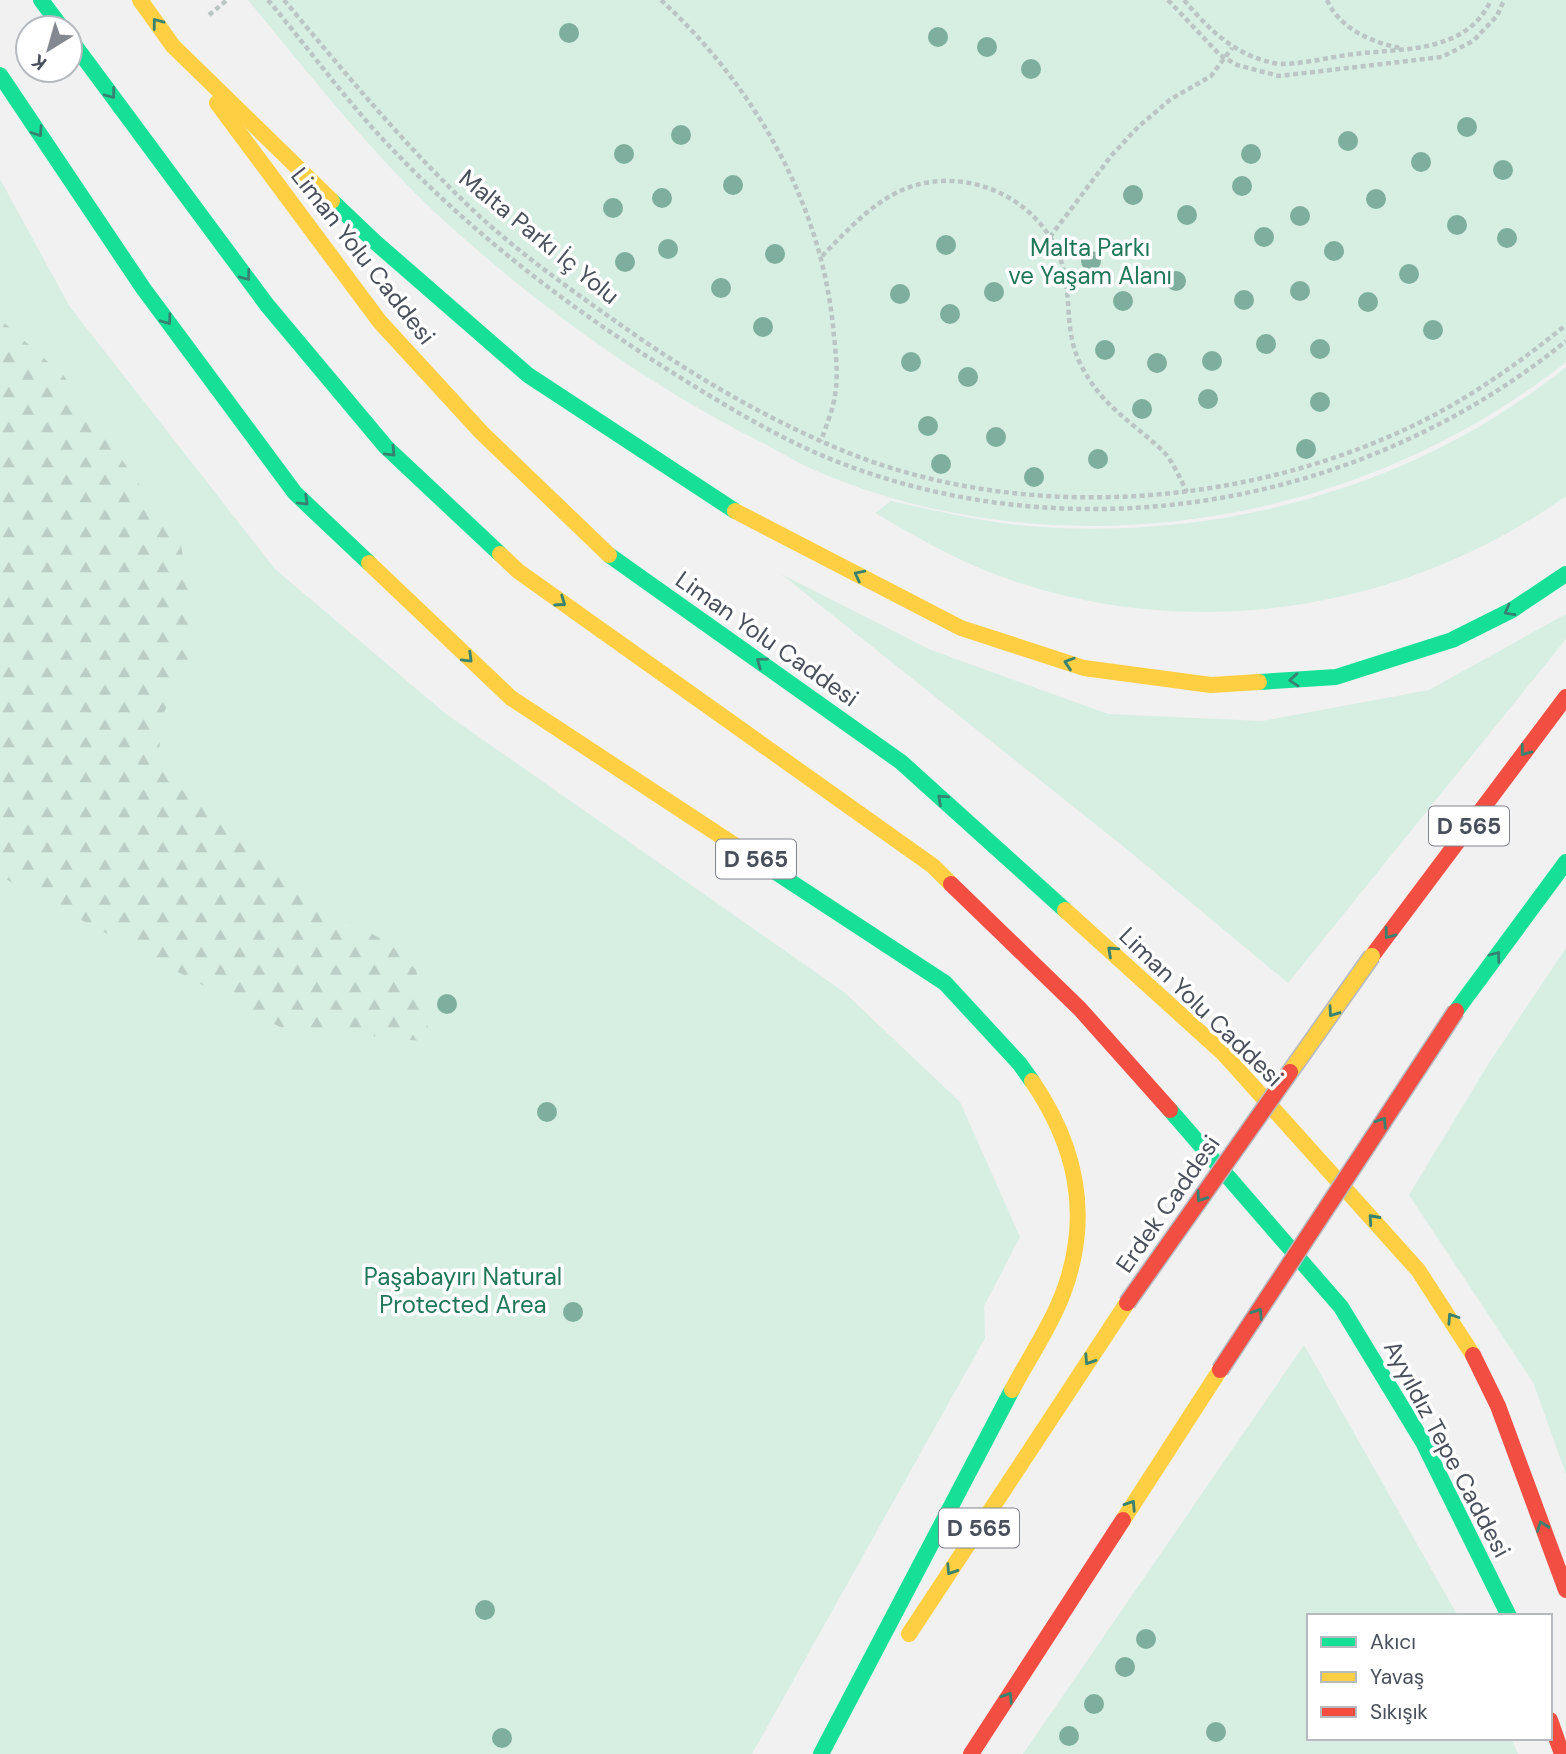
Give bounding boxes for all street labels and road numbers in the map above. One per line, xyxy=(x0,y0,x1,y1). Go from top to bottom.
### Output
street label: Liman Yolu Caddesi xyxy=(285,161,442,350)
street label: Malta Parkı İç Yolu xyxy=(453,162,626,311)
street label: Liman Yolu Caddesi xyxy=(670,564,865,713)
road number: D 565 xyxy=(1429,806,1509,846)
road number: D 565 xyxy=(716,839,796,878)
street label: Liman Yolu Caddesi xyxy=(1113,920,1290,1093)
street label: Erdek Caddesi xyxy=(1109,1129,1226,1279)
street label: Ayyıldız Tepe Caddesi xyxy=(1377,1335,1518,1563)
road number: D 565 xyxy=(939,1508,1019,1548)

